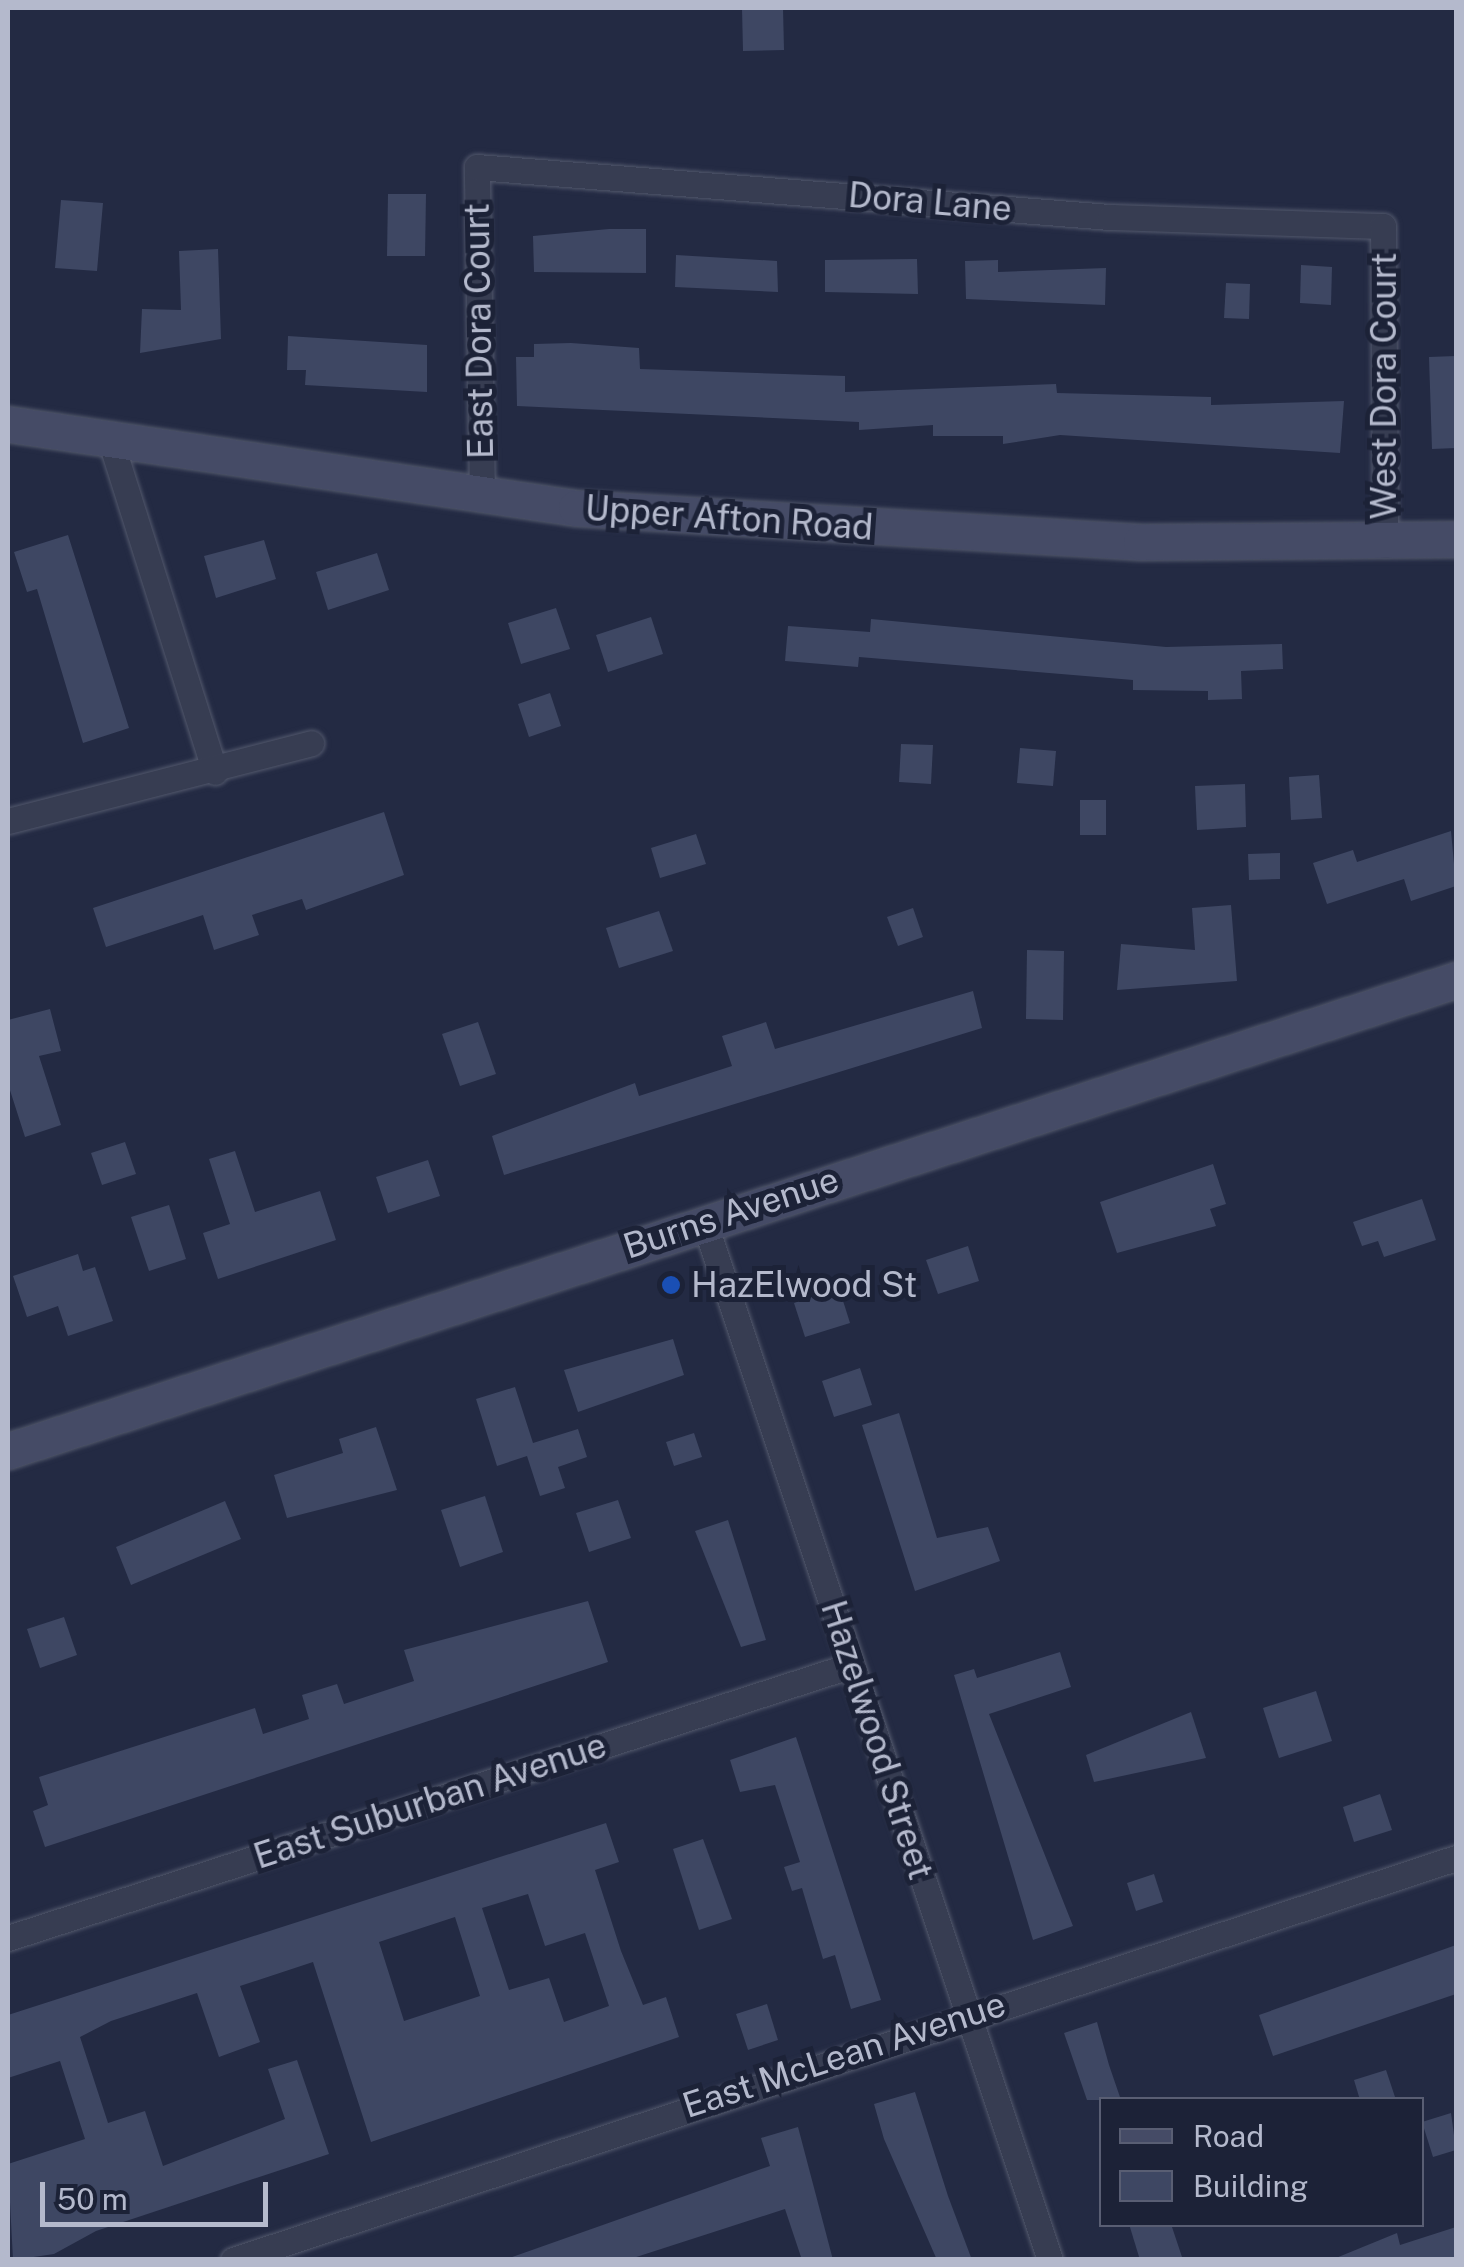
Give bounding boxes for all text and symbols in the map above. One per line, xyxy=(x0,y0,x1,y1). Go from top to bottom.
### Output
street label: Dora Lane xyxy=(846,174,1014,230)
street label: East Dora Court xyxy=(456,203,502,459)
street label: West Dora Court xyxy=(1363,252,1405,520)
street label: Upper Afton Road xyxy=(584,487,874,549)
street label: Burns Avenue xyxy=(618,1158,844,1268)
place label: HazElwood St xyxy=(691,1264,917,1306)
marker: HazElwood St xyxy=(660,1274,682,1296)
street label: Hazelwood Street xyxy=(812,1595,942,1885)
street label: East Suburban Avenue xyxy=(248,1724,612,1878)
street label: East McLean Avenue xyxy=(677,1983,1011,2127)
legend xyxy=(1099,2097,1424,2227)
text: Road xyxy=(1193,2118,1264,2154)
scale bar xyxy=(45,2162,272,2224)
text: Building xyxy=(1193,2168,1308,2204)
text: 50 m xyxy=(57,2181,128,2217)

